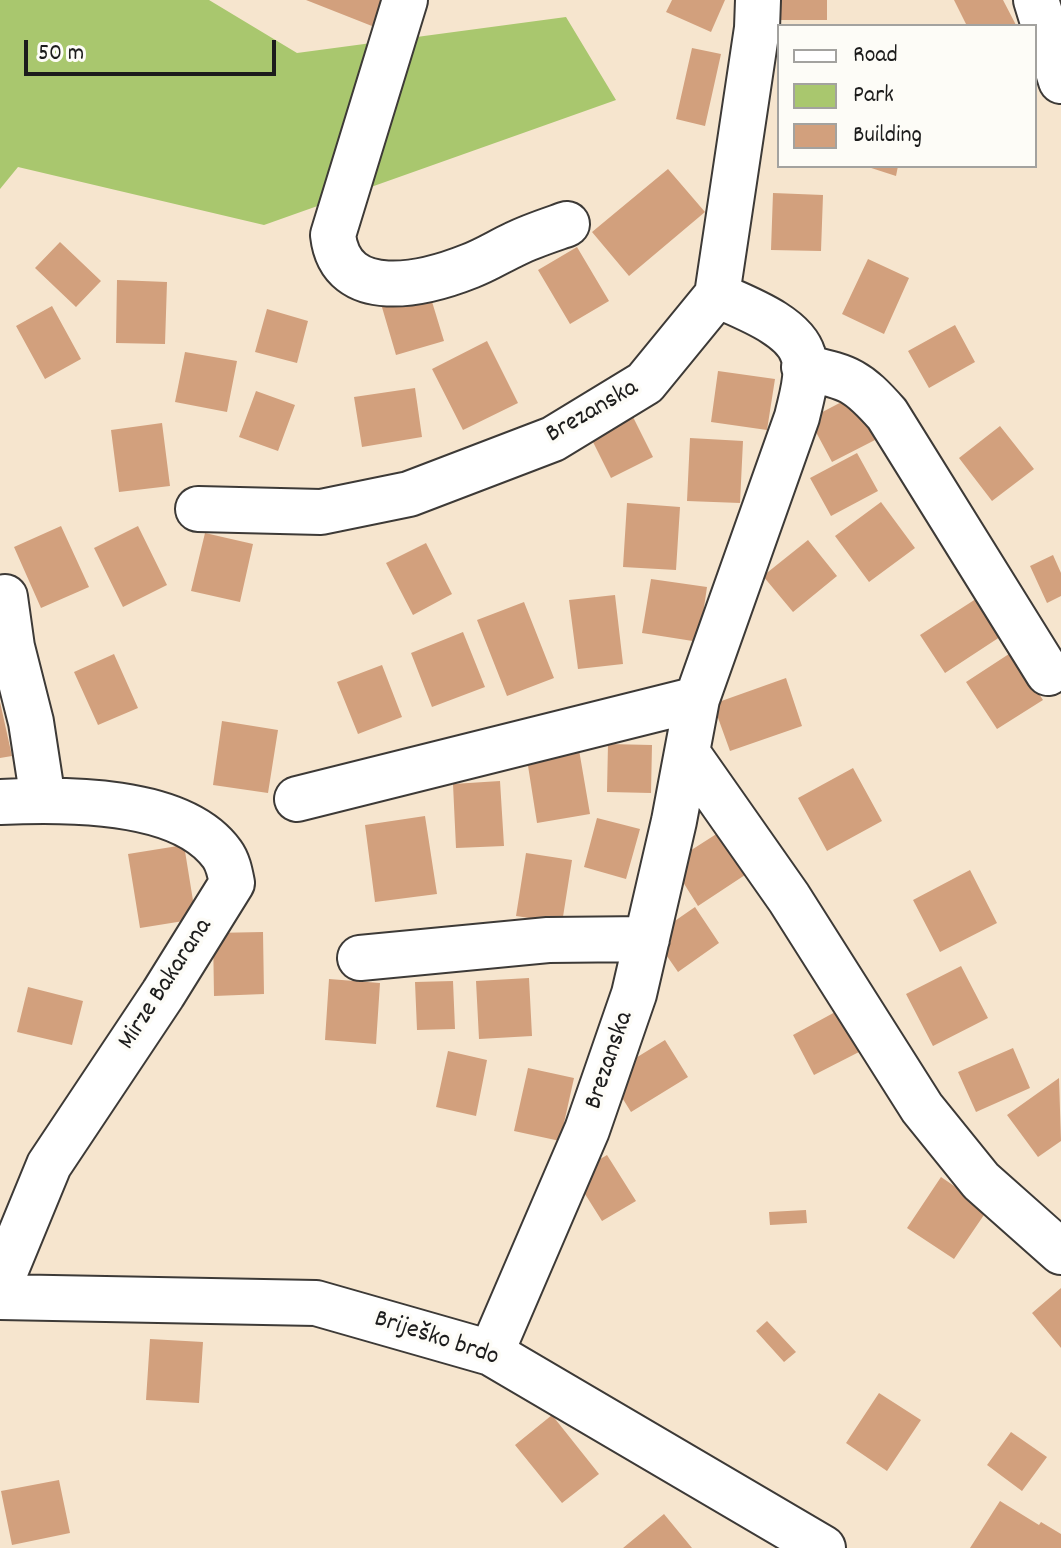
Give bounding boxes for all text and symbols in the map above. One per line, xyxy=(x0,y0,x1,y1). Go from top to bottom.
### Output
scale bar xyxy=(28,24,280,74)
legend xyxy=(777,24,1037,168)
text: 50 m xyxy=(38,37,84,71)
text: Road xyxy=(853,39,898,73)
text: Park xyxy=(853,79,894,113)
text: Building xyxy=(853,119,922,153)
street label: Brezanska xyxy=(541,374,645,452)
street label: Mirze Bakarana xyxy=(113,913,221,1057)
street label: Brezanska xyxy=(580,1008,642,1114)
street label: Briješko brdo xyxy=(370,1305,502,1375)

